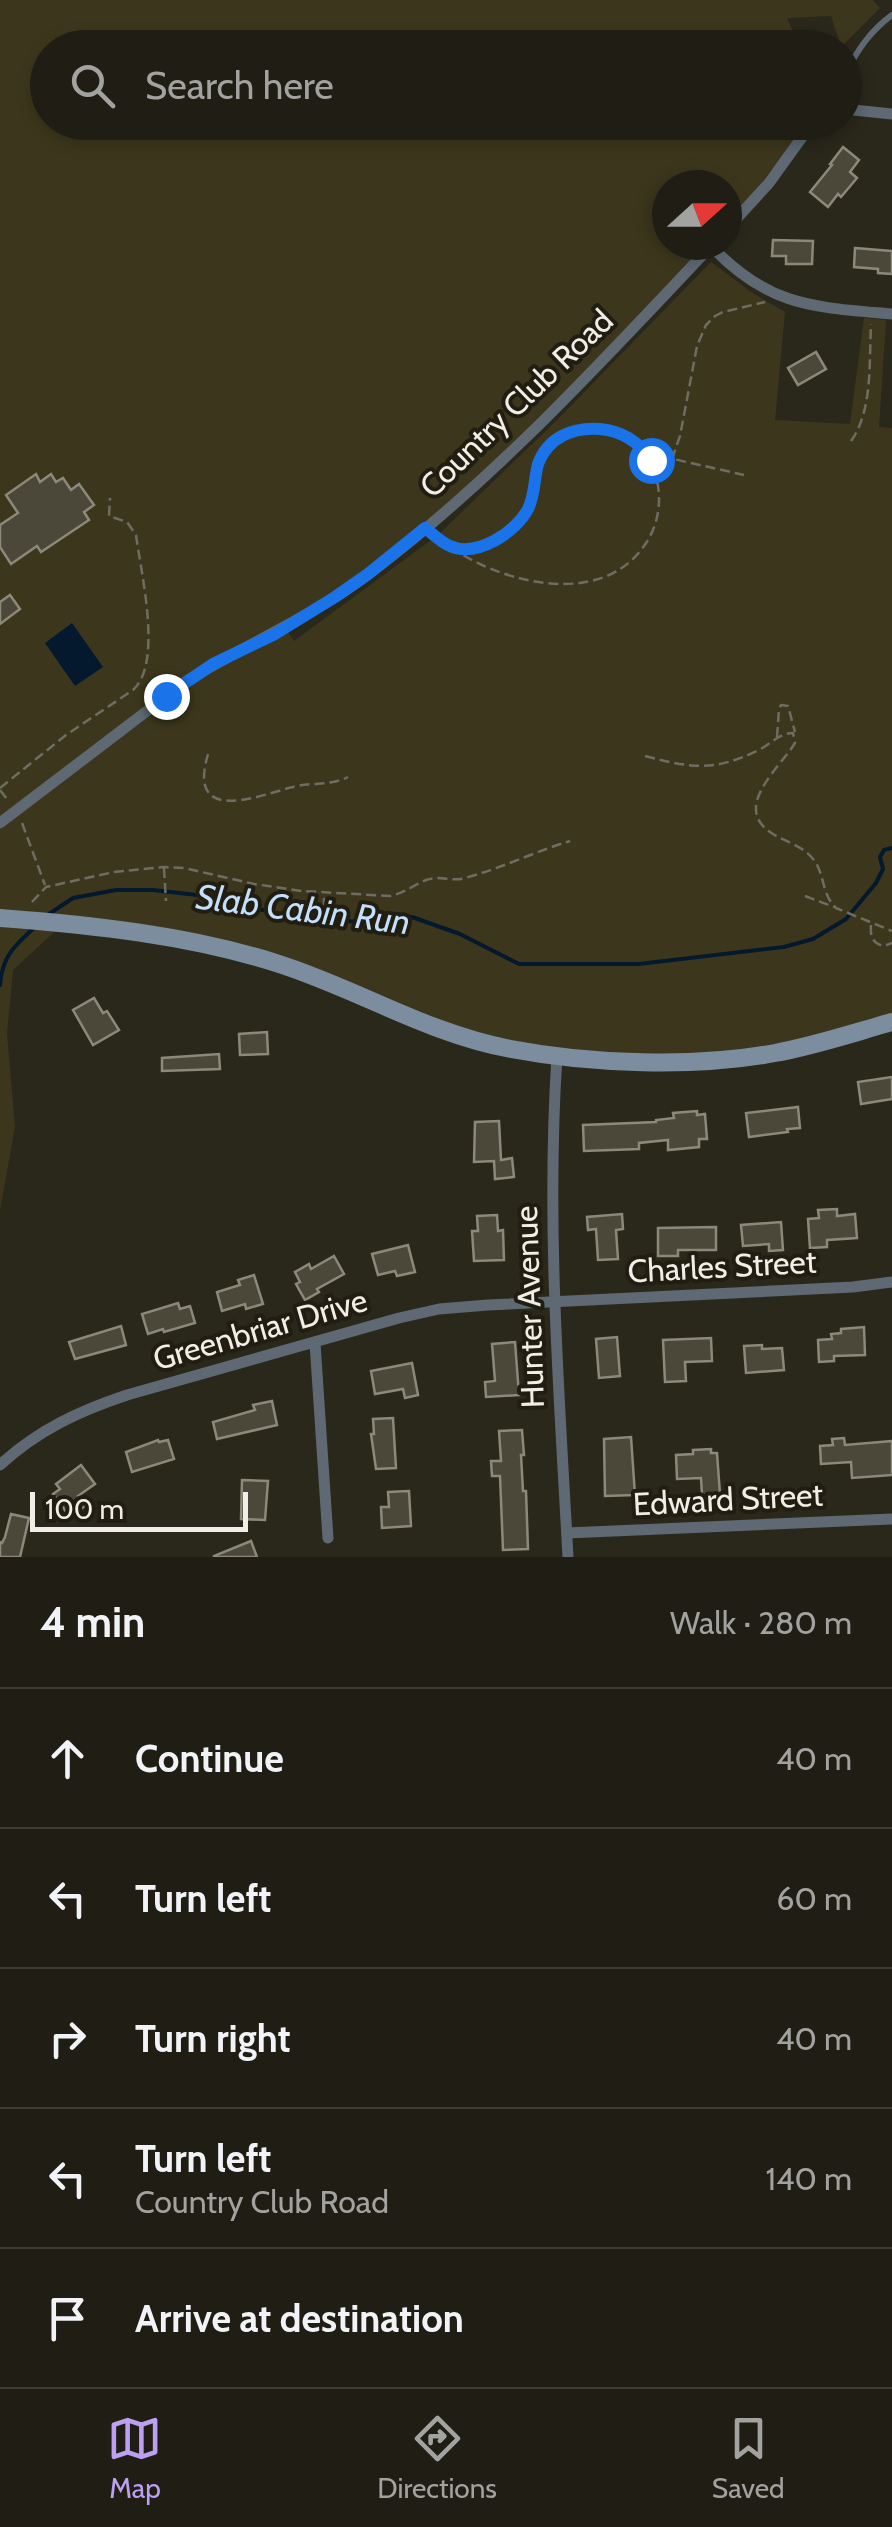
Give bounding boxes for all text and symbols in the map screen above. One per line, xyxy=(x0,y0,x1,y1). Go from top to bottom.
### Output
search box xyxy=(30,30,862,140)
icon: search xyxy=(65,58,120,113)
text: Search here xyxy=(145,62,334,109)
north arrow xyxy=(652,170,742,260)
street label: Country Club Road xyxy=(411,301,621,505)
route start xyxy=(629,438,675,484)
route end xyxy=(144,674,190,720)
water label: Slab Cabin Run xyxy=(194,875,412,943)
street label: Hunter Avenue xyxy=(506,1205,552,1409)
street label: Charles Street xyxy=(627,1242,818,1290)
street label: Greenbriar Drive xyxy=(149,1280,371,1378)
street label: Edward Street xyxy=(632,1475,824,1523)
scale bar xyxy=(30,1487,248,1532)
text: 100 m xyxy=(45,1492,124,1526)
text: 4 min xyxy=(40,1596,145,1648)
text: Walk · 280 m xyxy=(670,1603,852,1642)
icon: ahead xyxy=(40,1731,95,1786)
text: Continue xyxy=(135,1735,284,1782)
text: 40 m xyxy=(776,1739,852,1778)
icon: left xyxy=(40,1871,95,1926)
text: Turn left xyxy=(135,1875,271,1922)
text: 60 m xyxy=(776,1879,852,1918)
icon: right xyxy=(40,2011,95,2066)
text: Turn right xyxy=(135,2015,291,2062)
text: 40 m xyxy=(776,2019,852,2058)
text: Turn left xyxy=(135,2135,271,2182)
icon: left xyxy=(40,2151,95,2206)
text: 140 m xyxy=(765,2159,852,2198)
text: Country Club Road xyxy=(135,2182,389,2221)
icon: arrive xyxy=(40,2291,95,2346)
text: Arrive at destination xyxy=(135,2295,464,2342)
tab: Map xyxy=(107,2411,162,2505)
tab: Directions xyxy=(377,2411,497,2505)
tab: Saved xyxy=(712,2411,785,2505)

